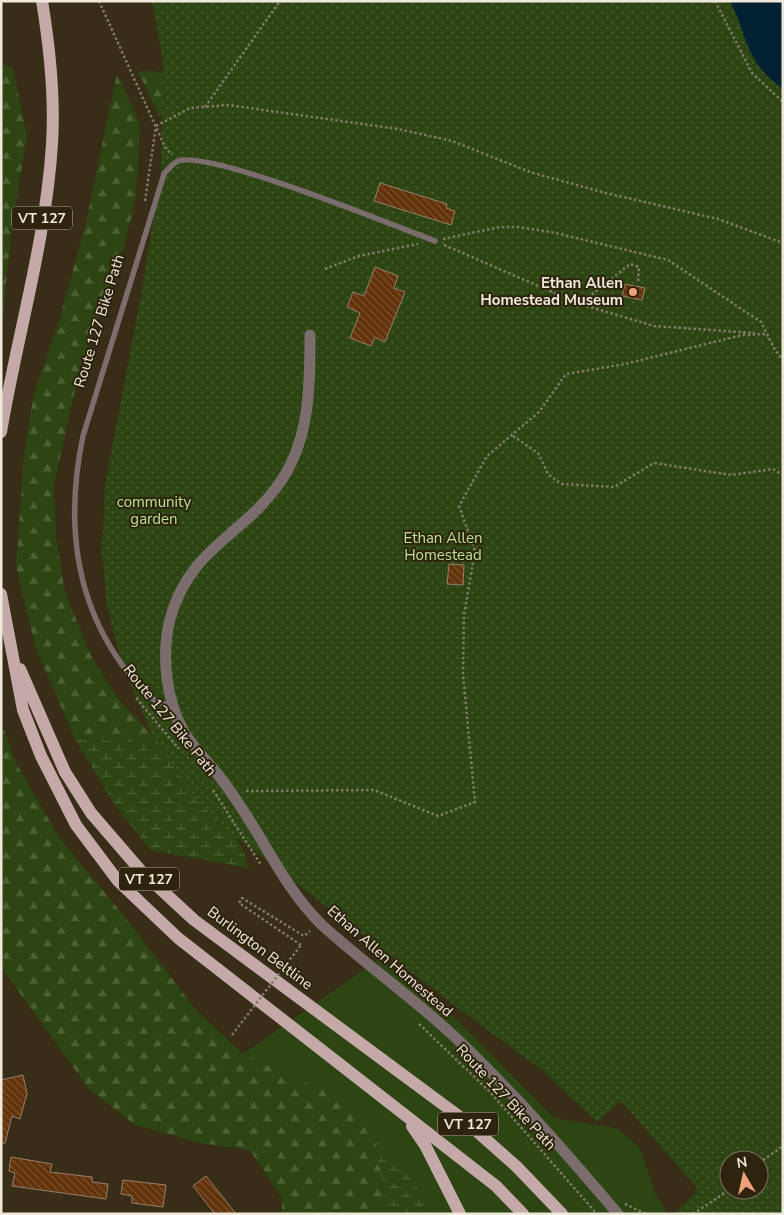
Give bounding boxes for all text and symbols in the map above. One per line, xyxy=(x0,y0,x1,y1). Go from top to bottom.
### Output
road number: VT 127 xyxy=(12,207,72,230)
street label: Route 127 Bike Path xyxy=(69,252,129,390)
place label: Ethan Allen Homestead Museum xyxy=(480,273,623,310)
marker: Ethan Allen Homestead Museum xyxy=(627,286,639,298)
park label: community garden xyxy=(117,492,191,529)
park label: Ethan Allen Homestead xyxy=(403,528,483,565)
street label: Route 127 Bike Path xyxy=(119,660,221,780)
road number: VT 127 xyxy=(119,868,179,891)
street label: Ethan Allen Homestead xyxy=(323,901,457,1021)
street label: Burlington Beltline xyxy=(203,902,317,994)
street label: Route 127 Bike Path xyxy=(452,1040,560,1154)
road number: VT 127 xyxy=(438,1112,498,1136)
north arrow xyxy=(719,1150,769,1200)
text: N xyxy=(735,1152,749,1173)

